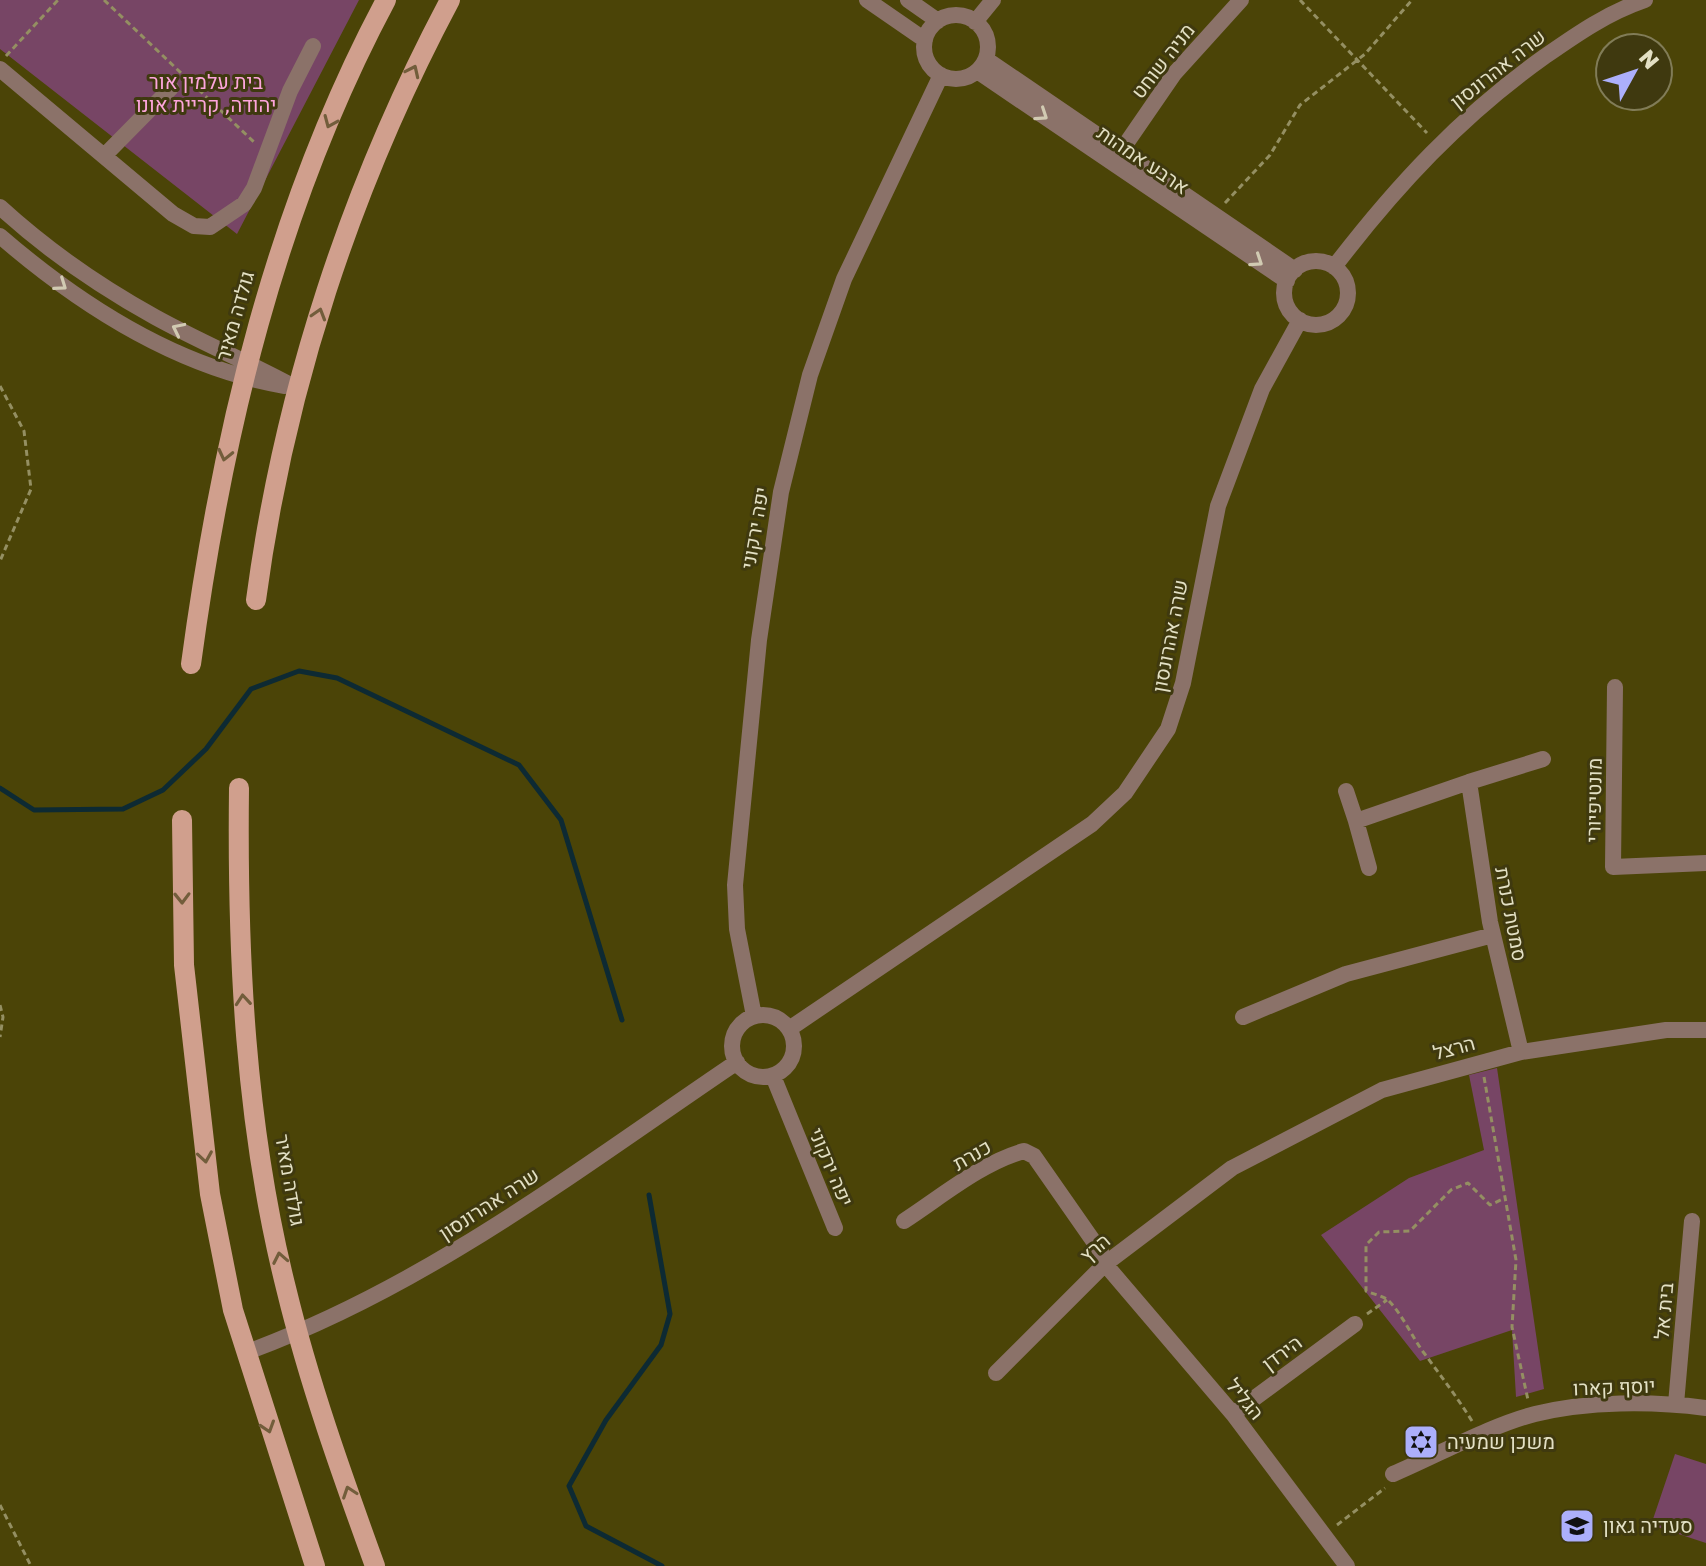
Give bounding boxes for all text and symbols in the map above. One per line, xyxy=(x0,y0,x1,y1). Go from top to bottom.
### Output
street label: מניה שוחט xyxy=(1125,18,1199,103)
street label: שרה אהרונסון xyxy=(1445,24,1550,113)
north arrow xyxy=(1594,32,1674,112)
text: N xyxy=(1634,44,1665,74)
one-way arrow xyxy=(403,65,419,80)
park label: בית עלמין אור יהודה, קריית אונו xyxy=(136,69,276,116)
one-way arrow xyxy=(1033,105,1047,120)
one-way arrow xyxy=(323,114,340,128)
street label: ארבע אמהות xyxy=(1093,120,1194,199)
one-way arrow xyxy=(1248,251,1262,266)
street label: גולדה מאיר xyxy=(210,268,258,363)
one-way arrow xyxy=(52,275,67,290)
one-way arrow xyxy=(310,307,326,321)
one-way arrow xyxy=(172,323,187,339)
one-way arrow xyxy=(217,448,234,462)
street label: יפה ירקוני xyxy=(735,485,773,571)
street label: שרה אהרונסון xyxy=(1146,577,1192,694)
street label: מונטיפיורי xyxy=(1580,758,1606,842)
street label: סמטת כנרת xyxy=(1491,865,1533,963)
one-way arrow xyxy=(173,892,190,905)
one-way arrow xyxy=(235,993,252,1006)
street label: הרצל xyxy=(1430,1030,1478,1064)
street label: יפה ירקוני xyxy=(805,1124,859,1209)
street label: גולדה מאיר xyxy=(271,1132,311,1227)
street label: כנרת xyxy=(948,1134,995,1175)
one-way arrow xyxy=(196,1150,213,1163)
street label: שרה אהרונסון xyxy=(434,1162,543,1244)
street label: הרץ xyxy=(1074,1228,1114,1267)
one-way arrow xyxy=(272,1251,289,1265)
street label: בית אל xyxy=(1649,1281,1677,1340)
street label: הירדן xyxy=(1257,1329,1306,1375)
street label: הגליל xyxy=(1222,1373,1270,1424)
street label: יוסף קארו xyxy=(1572,1373,1656,1399)
one-way arrow xyxy=(259,1420,275,1433)
synagogue icon: משכן שמעיה xyxy=(1402,1423,1440,1461)
place label: משכן שמעיה xyxy=(1447,1429,1555,1453)
one-way arrow xyxy=(342,1486,358,1500)
school or university icon: סעדיה גאון xyxy=(1558,1507,1596,1545)
place label: סעדיה גאון xyxy=(1603,1513,1693,1537)

